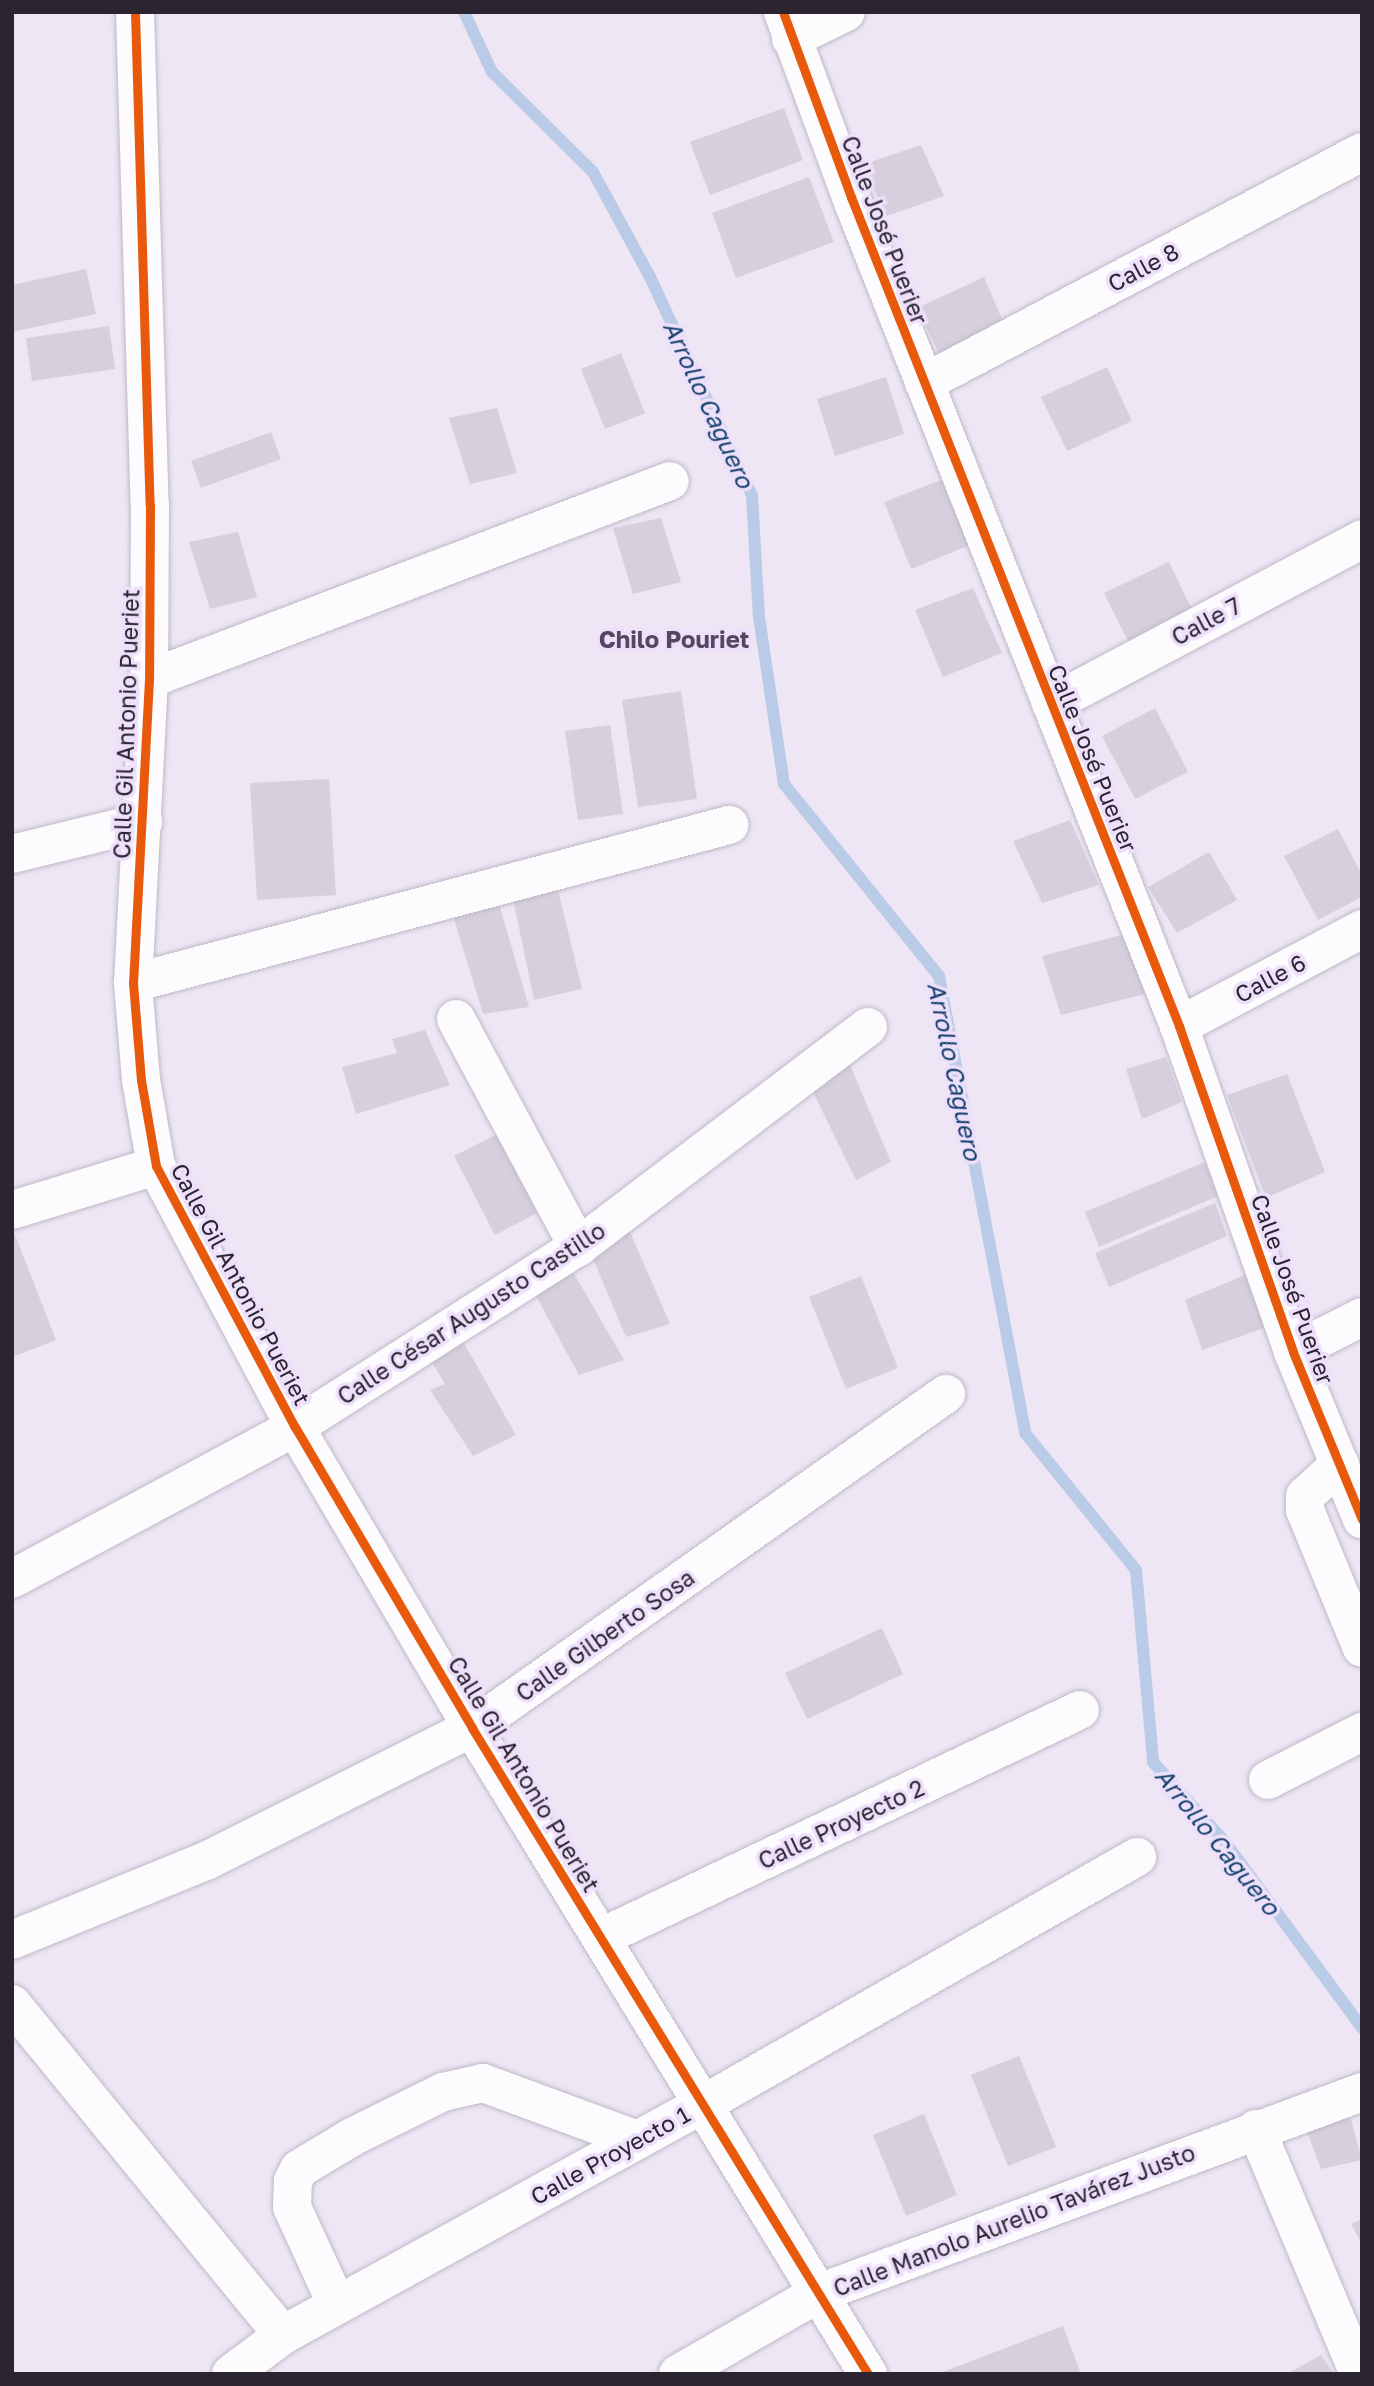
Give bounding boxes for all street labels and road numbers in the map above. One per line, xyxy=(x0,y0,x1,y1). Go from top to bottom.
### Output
street label: Calle José Puerier xyxy=(836,132,934,328)
street label: Calle 8 xyxy=(1103,237,1183,297)
street label: Calle Gil Antonio Pueriet xyxy=(107,589,145,859)
street label: Calle 7 xyxy=(1167,591,1245,651)
street label: Calle José Puerier xyxy=(1043,660,1143,856)
street label: Calle 6 xyxy=(1230,948,1310,1008)
street label: Calle Gil Antonio Pueriet xyxy=(165,1158,317,1410)
street label: Calle José Puerier xyxy=(1246,1190,1340,1388)
street label: Calle César Augusto Castillo xyxy=(332,1216,610,1410)
street label: Calle Gilberto Sosa xyxy=(511,1563,699,1707)
street label: Calle Gil Antonio Pueriet xyxy=(443,1651,605,1897)
street label: Calle Proyecto 2 xyxy=(754,1774,928,1874)
street label: Calle Proyecto 1 xyxy=(526,2100,694,2210)
street label: Calle Manolo Aurelio Tavárez Justo xyxy=(829,2138,1199,2302)

